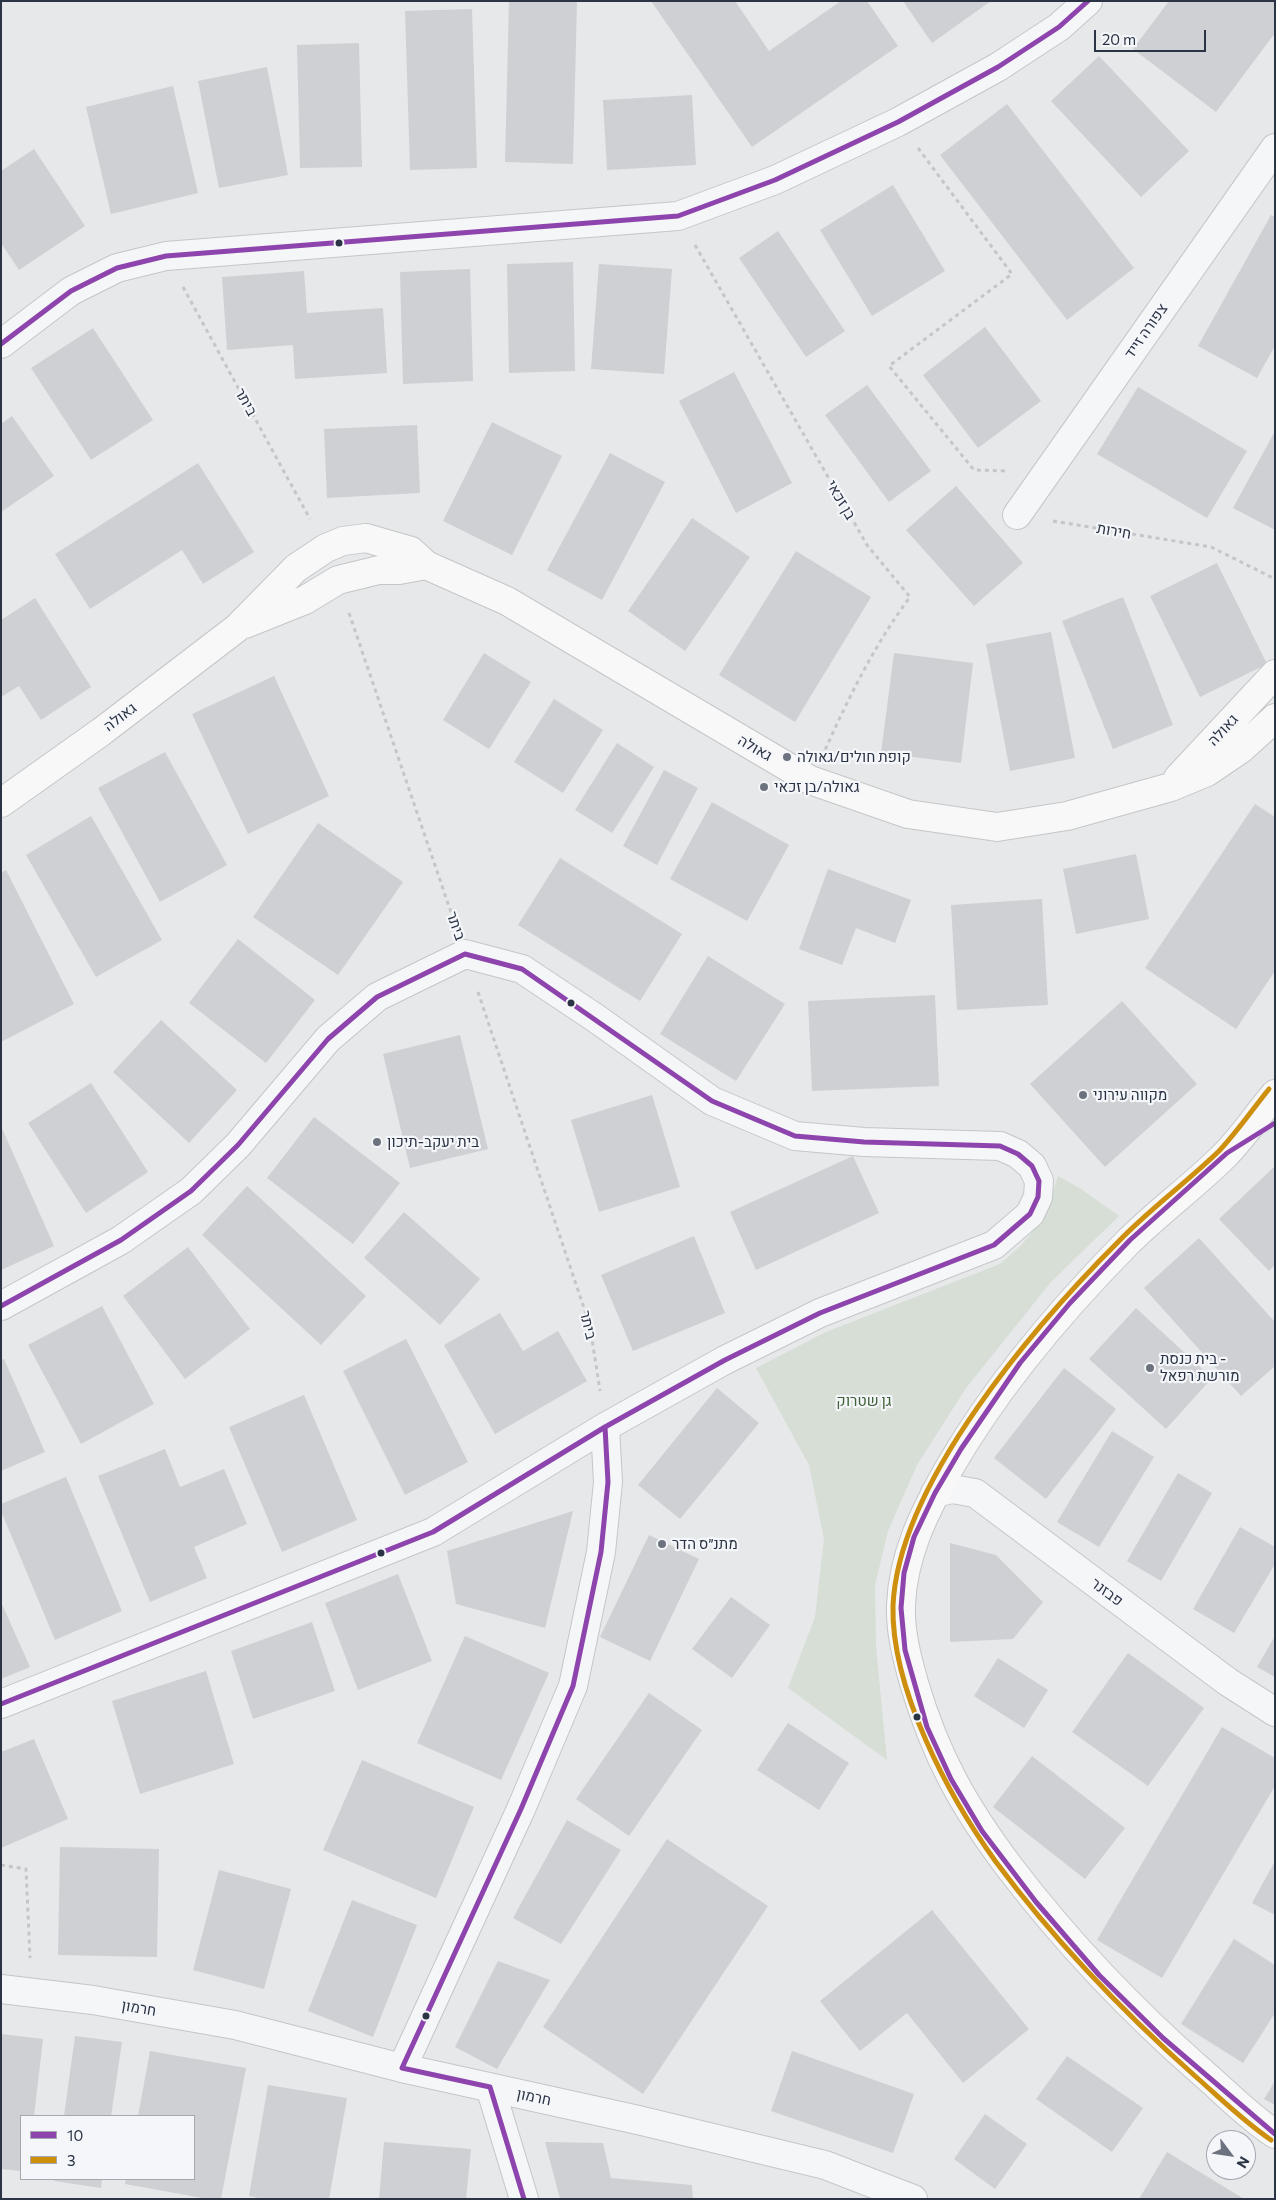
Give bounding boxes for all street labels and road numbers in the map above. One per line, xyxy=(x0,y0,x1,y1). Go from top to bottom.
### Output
street label: צפורה זייד xyxy=(1120,300,1172,362)
street label: ביתר xyxy=(231,385,261,419)
street label: בן זכאי xyxy=(823,477,859,523)
street label: חירות xyxy=(1095,519,1133,543)
street label: גאולה xyxy=(100,699,140,735)
street label: גאולה xyxy=(1204,711,1242,749)
street label: גאולה xyxy=(735,731,775,765)
street label: ביתר xyxy=(443,909,469,943)
street label: ביתר xyxy=(576,1309,600,1341)
street label: פבזנר xyxy=(1087,1574,1127,1610)
street label: חרמון xyxy=(120,1996,158,2020)
street label: חרמון xyxy=(515,2085,553,2109)

